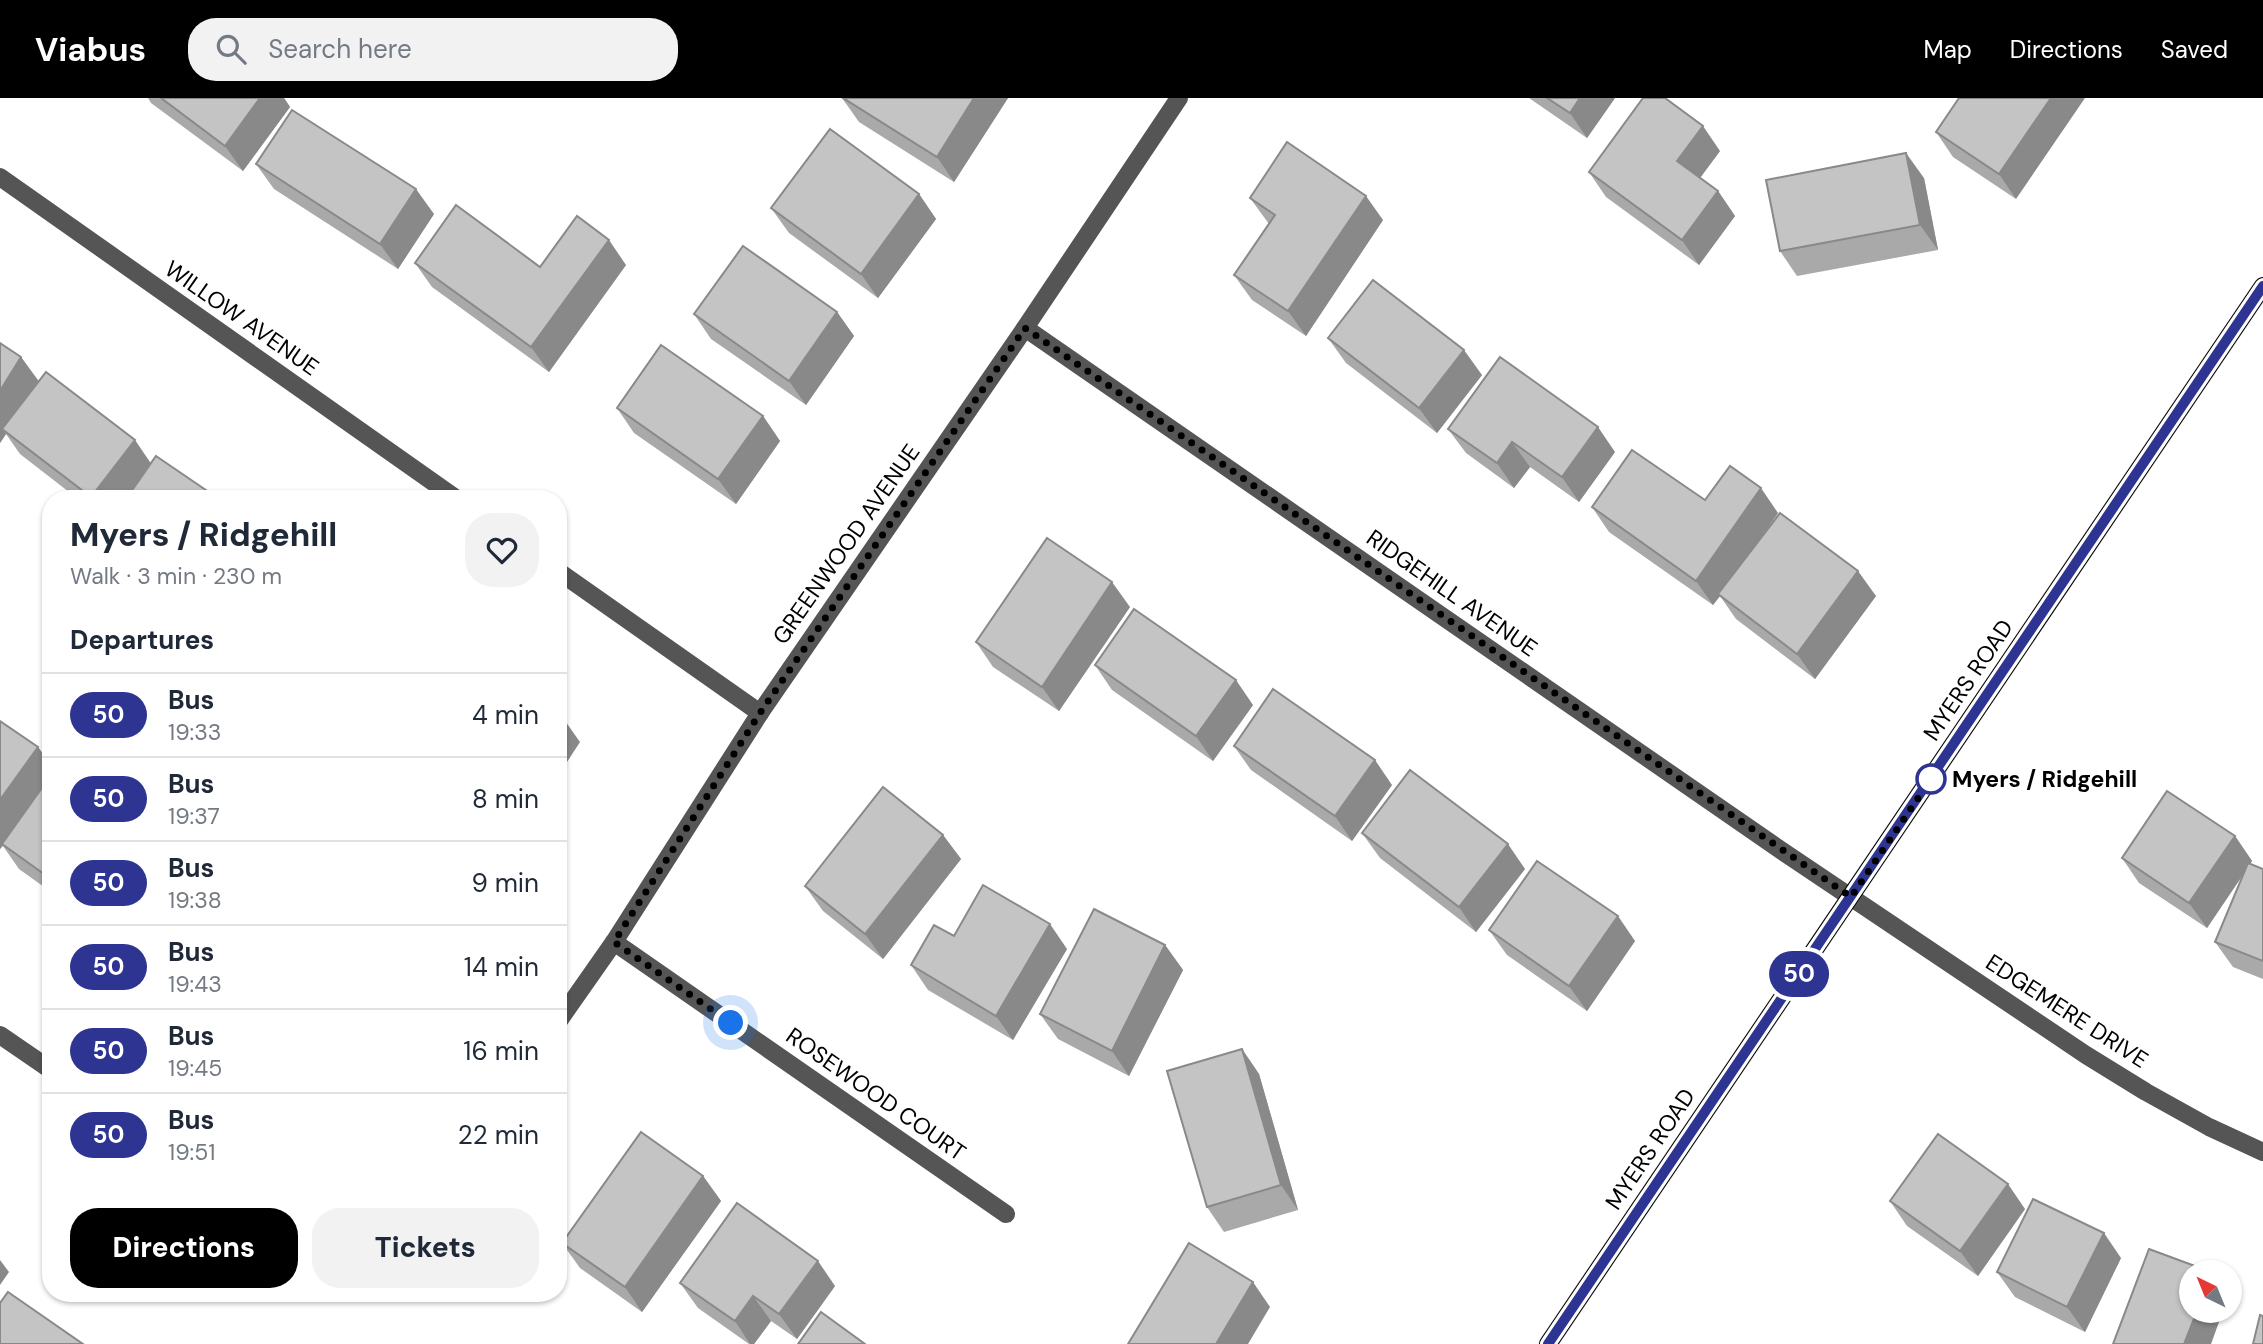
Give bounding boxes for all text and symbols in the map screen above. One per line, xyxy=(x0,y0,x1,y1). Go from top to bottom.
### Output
search box xyxy=(188,18,678,81)
text: Viabus xyxy=(35,28,146,71)
icon: search xyxy=(212,30,250,68)
text: Search here xyxy=(268,32,412,66)
text: Map xyxy=(1924,34,1972,65)
text: Directions xyxy=(2010,34,2123,65)
text: Saved xyxy=(2161,34,2228,65)
street label: WILLOW AVENUE xyxy=(159,254,325,382)
street label: GREENWOOD AVENUE xyxy=(766,438,926,650)
text: Myers / Ridgehill xyxy=(70,513,337,556)
button: heart xyxy=(465,513,539,587)
street label: RIDGEHILL AVENUE xyxy=(1361,523,1543,663)
text: Walk · 3 min · 230 m xyxy=(70,561,282,591)
street label: MYERS ROAD xyxy=(1916,613,2020,747)
text: Departures xyxy=(70,623,214,657)
text: Bus xyxy=(168,683,214,717)
text: 4 min xyxy=(472,698,539,732)
text: 50 xyxy=(93,699,124,730)
text: 19:33 xyxy=(168,717,221,747)
marker: Myers / Ridgehill xyxy=(1916,764,1946,794)
place label: Myers / Ridgehill xyxy=(1952,764,2137,794)
text: Bus xyxy=(168,767,214,801)
text: 8 min xyxy=(472,782,539,816)
text: 50 xyxy=(93,783,124,814)
text: 19:37 xyxy=(168,801,220,831)
text: Bus xyxy=(168,851,214,885)
text: 9 min xyxy=(471,866,539,900)
text: 50 xyxy=(93,867,124,898)
text: 19:38 xyxy=(168,885,222,915)
text: Bus xyxy=(168,935,214,969)
street label: EDGEMERE DRIVE xyxy=(1980,947,2154,1075)
text: 14 min xyxy=(464,950,539,984)
text: 50 xyxy=(93,951,124,982)
line badge: 50 xyxy=(1768,951,1830,997)
text: 50 xyxy=(1783,958,1815,989)
text: 19:43 xyxy=(168,969,222,999)
your location xyxy=(713,1005,748,1040)
text: Bus xyxy=(168,1019,214,1053)
street label: ROSEWOOD COURT xyxy=(780,1021,972,1167)
text: 16 min xyxy=(463,1034,539,1068)
text: 50 xyxy=(93,1035,124,1066)
text: 19:45 xyxy=(168,1053,222,1083)
street label: MYERS ROAD xyxy=(1598,1082,1702,1216)
text: Bus xyxy=(168,1103,214,1137)
text: 22 min xyxy=(458,1118,539,1152)
text: 50 xyxy=(93,1119,124,1150)
text: 19:51 xyxy=(168,1137,215,1167)
button: Directions xyxy=(70,1208,298,1288)
button: Tickets xyxy=(312,1208,539,1288)
north arrow xyxy=(2179,1260,2242,1323)
map controls xyxy=(2179,1260,2242,1323)

